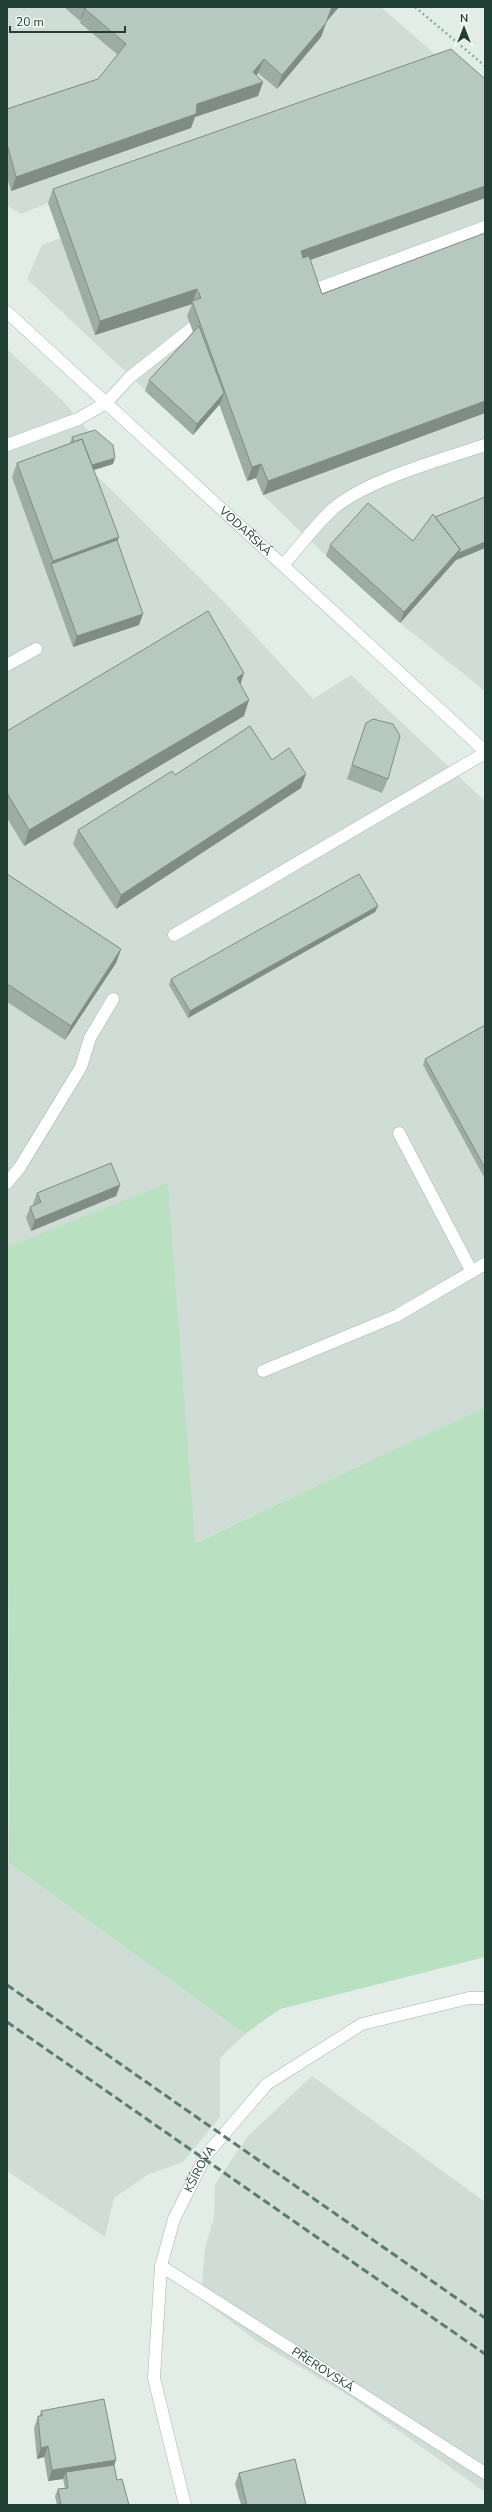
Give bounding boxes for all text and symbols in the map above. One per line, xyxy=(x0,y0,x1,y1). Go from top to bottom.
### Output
scale bar xyxy=(10,8,125,34)
north arrow xyxy=(444,8,484,48)
text: N xyxy=(460,11,468,26)
text: 20 m xyxy=(16,14,44,30)
street label: VODAŘSKÁ xyxy=(215,502,276,560)
street label: KŠÍROVA xyxy=(181,2142,219,2195)
street label: PŘEROVSKÁ xyxy=(289,2343,357,2395)

